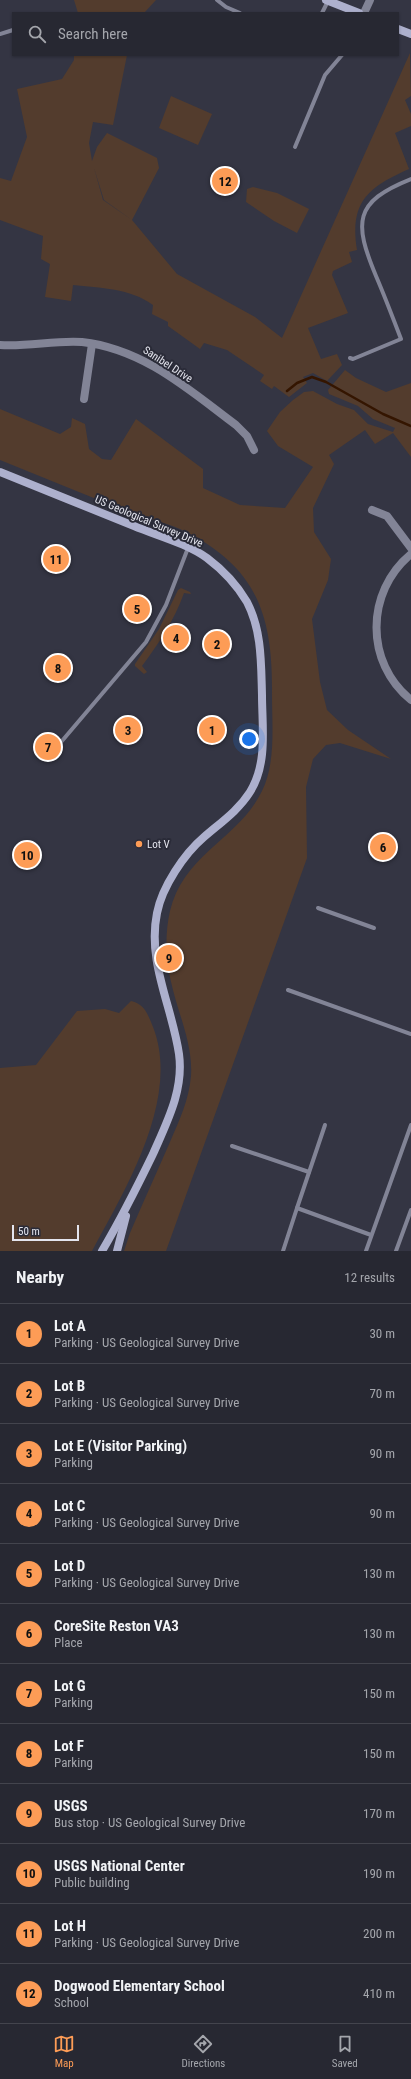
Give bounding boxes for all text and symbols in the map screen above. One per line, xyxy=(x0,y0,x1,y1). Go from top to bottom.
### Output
search box xyxy=(12,12,399,56)
icon: search xyxy=(26,23,48,45)
text: Search here xyxy=(58,25,128,43)
pin: 12 xyxy=(212,166,238,196)
street label: Sanibel Drive xyxy=(141,344,195,385)
street label: US Geological Survey Drive xyxy=(93,493,205,550)
pin: 11 xyxy=(43,544,69,574)
pin: 5 xyxy=(124,594,150,624)
pin: 4 xyxy=(163,623,189,653)
pin: 2 xyxy=(204,629,230,659)
pin: 8 xyxy=(45,653,71,683)
pin: 3 xyxy=(115,715,141,745)
pin: 1 xyxy=(199,715,225,745)
your location xyxy=(239,729,259,749)
pin: 7 xyxy=(35,732,61,762)
pin: 6 xyxy=(370,832,396,862)
place label: Lot V xyxy=(147,838,170,851)
marker: Lot V xyxy=(134,839,144,849)
pin: 10 xyxy=(14,840,40,870)
pin: 9 xyxy=(156,943,182,973)
scale bar xyxy=(12,1223,79,1242)
text: 50 m xyxy=(18,1225,40,1238)
text: Nearby xyxy=(16,1267,64,1287)
text: 12 results xyxy=(344,1270,395,1285)
text: Lot A xyxy=(54,1317,86,1335)
text: 1 xyxy=(26,1326,32,1341)
text: 30 m xyxy=(369,1326,395,1341)
text: Parking · US Geological Survey Drive xyxy=(54,1335,239,1350)
text: Lot B xyxy=(54,1377,85,1395)
text: 2 xyxy=(26,1386,32,1401)
text: 70 m xyxy=(369,1386,395,1401)
text: Parking · US Geological Survey Drive xyxy=(54,1395,239,1410)
text: Lot E (Visitor Parking) xyxy=(54,1437,187,1455)
text: 3 xyxy=(26,1446,32,1461)
text: 90 m xyxy=(369,1446,395,1461)
text: Parking xyxy=(54,1455,93,1470)
text: Lot C xyxy=(54,1497,85,1515)
text: 4 xyxy=(26,1506,32,1521)
text: 90 m xyxy=(369,1506,395,1521)
text: Parking · US Geological Survey Drive xyxy=(54,1515,239,1530)
text: Lot D xyxy=(54,1557,85,1575)
text: 5 xyxy=(26,1566,32,1581)
text: 130 m xyxy=(363,1566,395,1581)
text: Parking · US Geological Survey Drive xyxy=(54,1575,239,1590)
text: CoreSite Reston VA3 xyxy=(54,1617,179,1635)
text: 6 xyxy=(26,1626,32,1641)
text: 130 m xyxy=(363,1626,395,1641)
text: Place xyxy=(54,1635,83,1650)
text: Lot G xyxy=(54,1677,85,1695)
text: 7 xyxy=(26,1686,32,1701)
text: 150 m xyxy=(363,1686,395,1701)
text: Parking xyxy=(54,1695,93,1710)
text: Lot F xyxy=(54,1737,84,1755)
text: 8 xyxy=(26,1746,32,1761)
text: 150 m xyxy=(363,1746,395,1761)
text: Parking xyxy=(54,1755,93,1770)
text: USGS xyxy=(54,1797,88,1815)
text: 9 xyxy=(26,1806,32,1821)
text: 170 m xyxy=(363,1806,395,1821)
text: Bus stop · US Geological Survey Drive xyxy=(54,1815,245,1830)
text: USGS National Center xyxy=(54,1857,185,1875)
text: 10 xyxy=(22,1866,36,1881)
text: 190 m xyxy=(363,1866,395,1881)
text: Public building xyxy=(54,1875,130,1890)
text: Lot H xyxy=(54,1917,86,1935)
text: 11 xyxy=(22,1926,36,1941)
text: 200 m xyxy=(363,1926,395,1941)
text: Parking · US Geological Survey Drive xyxy=(54,1935,239,1950)
text: Dogwood Elementary School xyxy=(54,1977,225,1995)
text: 12 xyxy=(22,1986,36,2001)
text: 410 m xyxy=(363,1986,395,2001)
text: School xyxy=(54,1995,89,2010)
tab: Map xyxy=(53,2033,75,2070)
tab: Directions xyxy=(181,2033,225,2070)
tab: Saved xyxy=(332,2033,358,2070)

